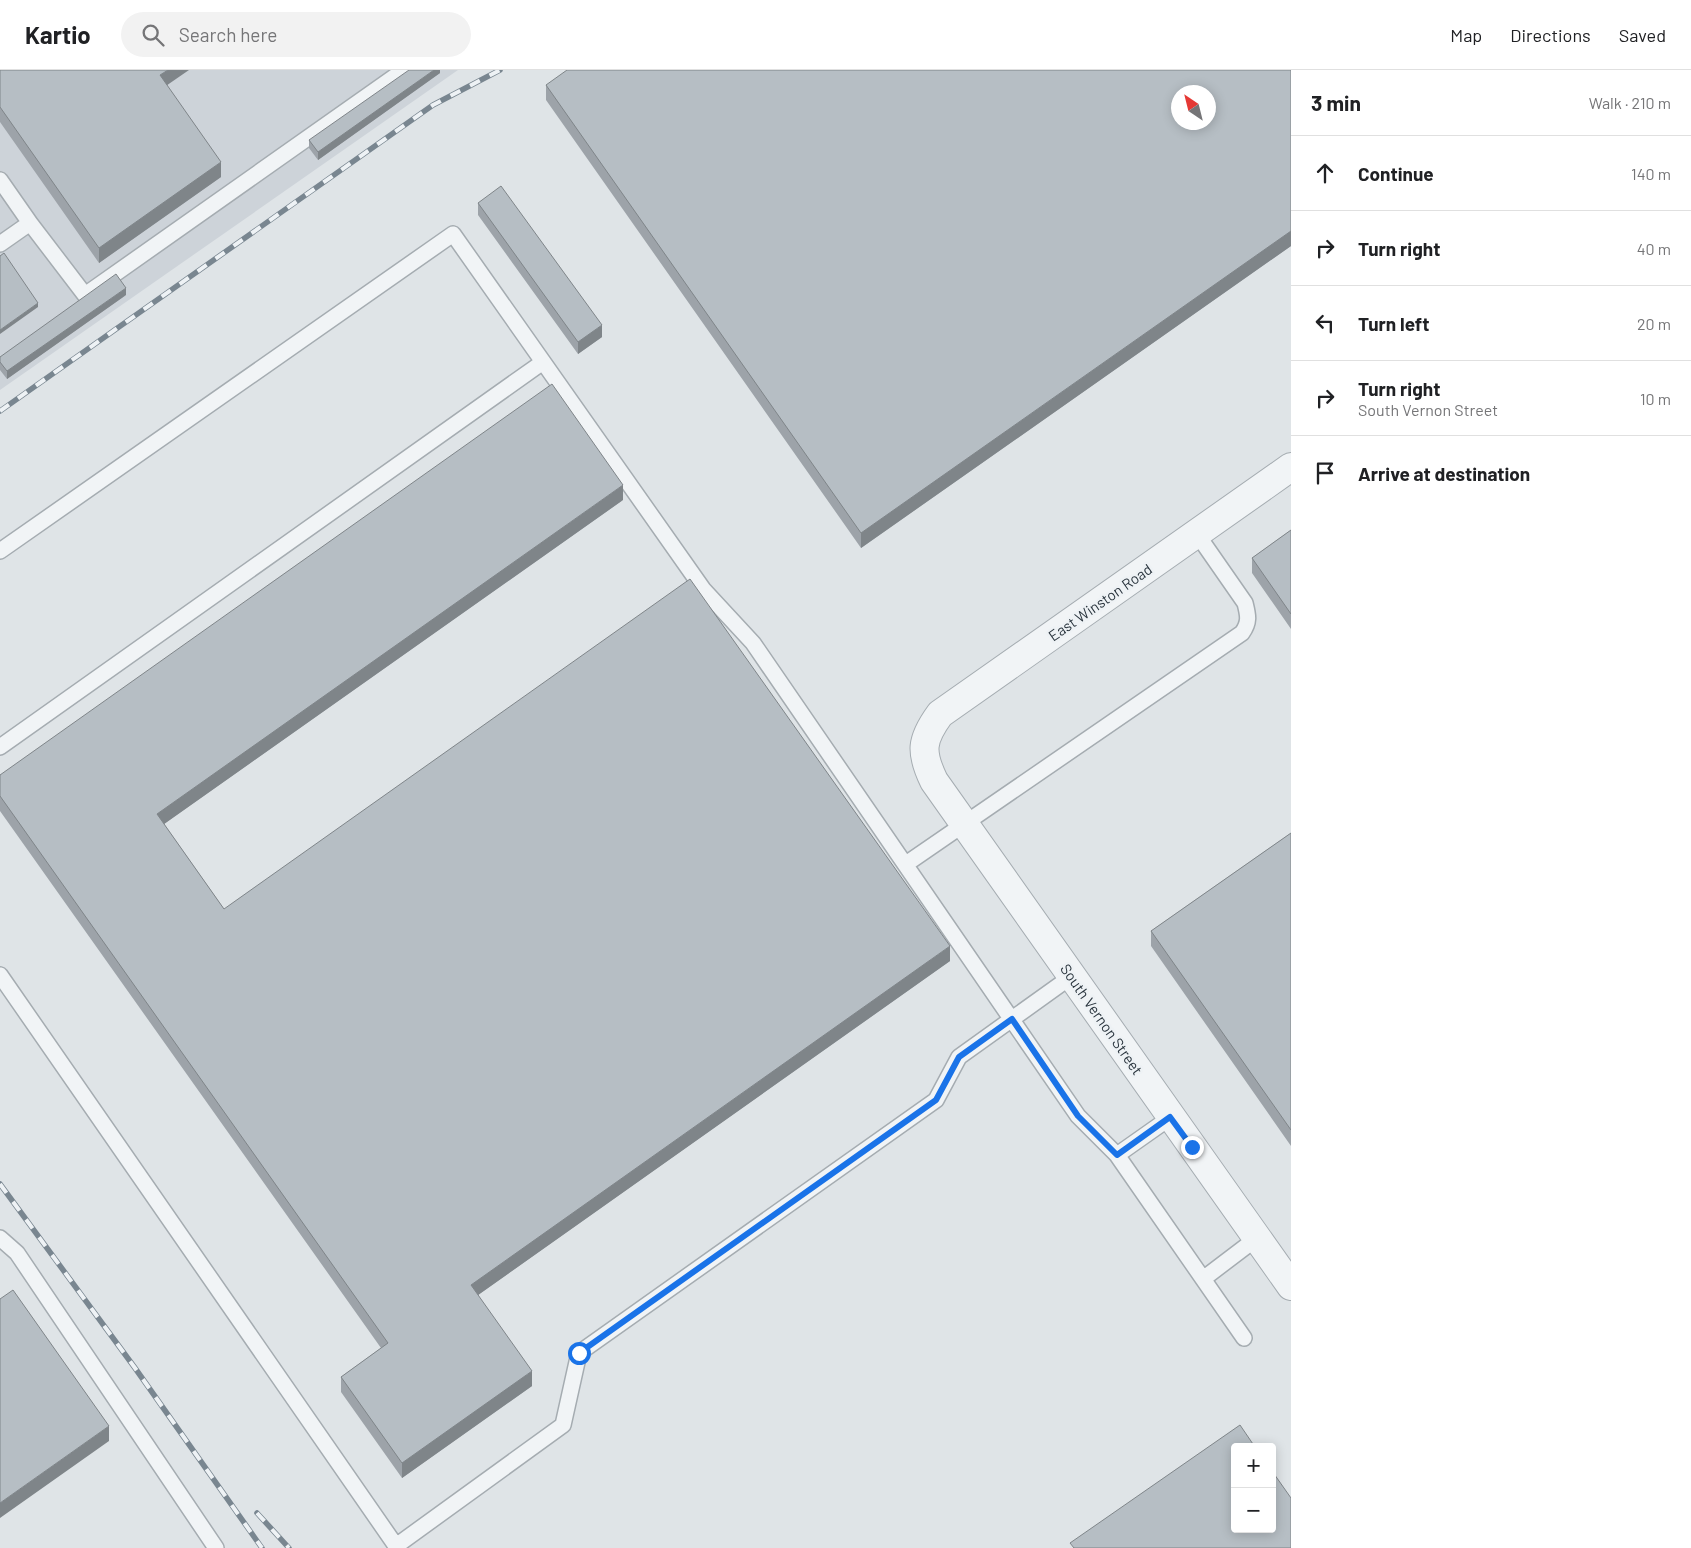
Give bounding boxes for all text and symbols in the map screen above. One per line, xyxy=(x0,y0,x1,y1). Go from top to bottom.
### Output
search box xyxy=(121,12,471,57)
text: Kartio xyxy=(25,20,91,49)
icon: search xyxy=(139,21,167,49)
text: Search here xyxy=(179,23,277,46)
text: Map xyxy=(1450,24,1482,46)
text: Directions xyxy=(1510,24,1591,46)
text: Saved xyxy=(1619,24,1666,46)
north arrow xyxy=(1171,85,1216,130)
text: 3 min xyxy=(1311,90,1361,115)
text: Walk · 210 m xyxy=(1589,93,1671,112)
icon: ahead xyxy=(1311,159,1339,187)
text: Continue xyxy=(1358,162,1434,185)
text: 140 m xyxy=(1631,164,1671,183)
icon: right xyxy=(1311,234,1339,262)
text: Turn right xyxy=(1358,237,1440,260)
text: 40 m xyxy=(1637,239,1671,258)
icon: left xyxy=(1311,309,1339,337)
text: Turn left xyxy=(1358,312,1429,335)
text: 20 m xyxy=(1637,314,1671,333)
text: Turn right xyxy=(1358,377,1440,400)
icon: right xyxy=(1311,384,1339,412)
text: 10 m xyxy=(1640,389,1671,408)
text: South Vernon Street xyxy=(1358,400,1498,419)
icon: arrive xyxy=(1311,459,1339,487)
text: Arrive at destination xyxy=(1358,462,1530,485)
street label: East Winston Road xyxy=(1045,560,1155,644)
street label: South Vernon Street xyxy=(1057,960,1147,1078)
route end xyxy=(1181,1136,1204,1159)
route start xyxy=(568,1342,591,1365)
map controls xyxy=(1231,1443,1276,1533)
button: + xyxy=(1231,1443,1276,1488)
button: − xyxy=(1231,1488,1276,1533)

